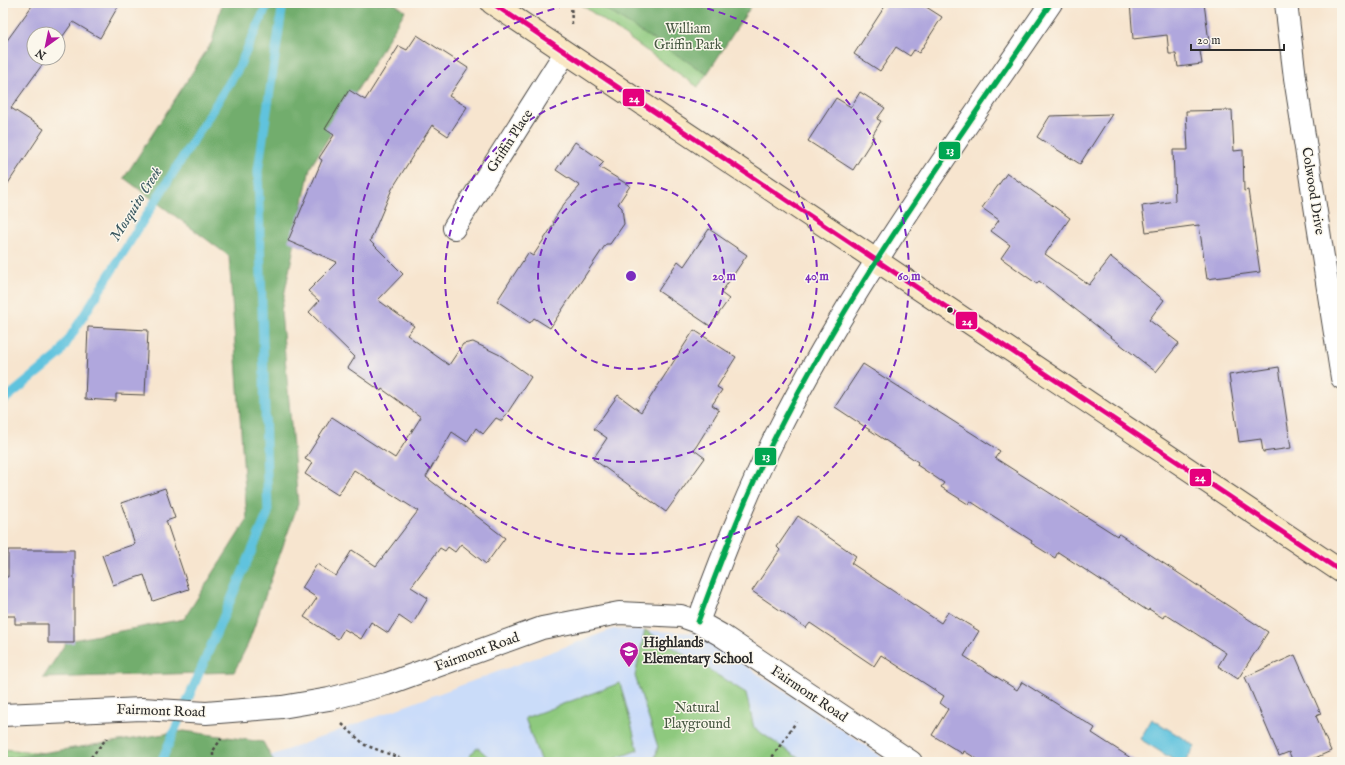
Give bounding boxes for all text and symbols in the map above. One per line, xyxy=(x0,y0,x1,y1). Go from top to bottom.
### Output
park label: William Griffin Park xyxy=(654,20,723,54)
north arrow xyxy=(26,26,66,66)
scale bar xyxy=(1191,26,1284,52)
text: 20 m xyxy=(1197,33,1220,48)
text: N xyxy=(33,45,50,63)
line badge: 24 xyxy=(622,88,645,107)
text: 24 xyxy=(629,92,640,106)
street label: Griffin Place xyxy=(483,105,537,176)
line badge: 13 xyxy=(938,141,961,160)
text: 13 xyxy=(946,144,954,158)
street label: Colwood Drive xyxy=(1297,146,1329,237)
water label: Mosquito Creek xyxy=(106,163,166,245)
centre of rings xyxy=(624,269,638,283)
text: 20 m xyxy=(712,269,736,284)
text: 40 m xyxy=(805,269,830,284)
text: 60 m xyxy=(898,269,921,284)
unlabelled marker xyxy=(945,305,955,315)
line badge: 24 xyxy=(955,311,978,330)
text: 24 xyxy=(962,315,973,329)
line badge: 13 xyxy=(754,447,777,466)
text: 13 xyxy=(762,450,770,464)
line badge: 24 xyxy=(1189,468,1212,487)
text: 24 xyxy=(1195,471,1206,485)
street label: Fairmont Road xyxy=(432,628,522,676)
place label: Highlands Elementary School xyxy=(643,634,754,668)
school or university icon: Highlands Elementary School xyxy=(618,640,640,668)
street label: Fairmont Road xyxy=(767,662,851,727)
park label: Natural Playground xyxy=(664,699,731,733)
street label: Fairmont Road xyxy=(116,700,206,722)

